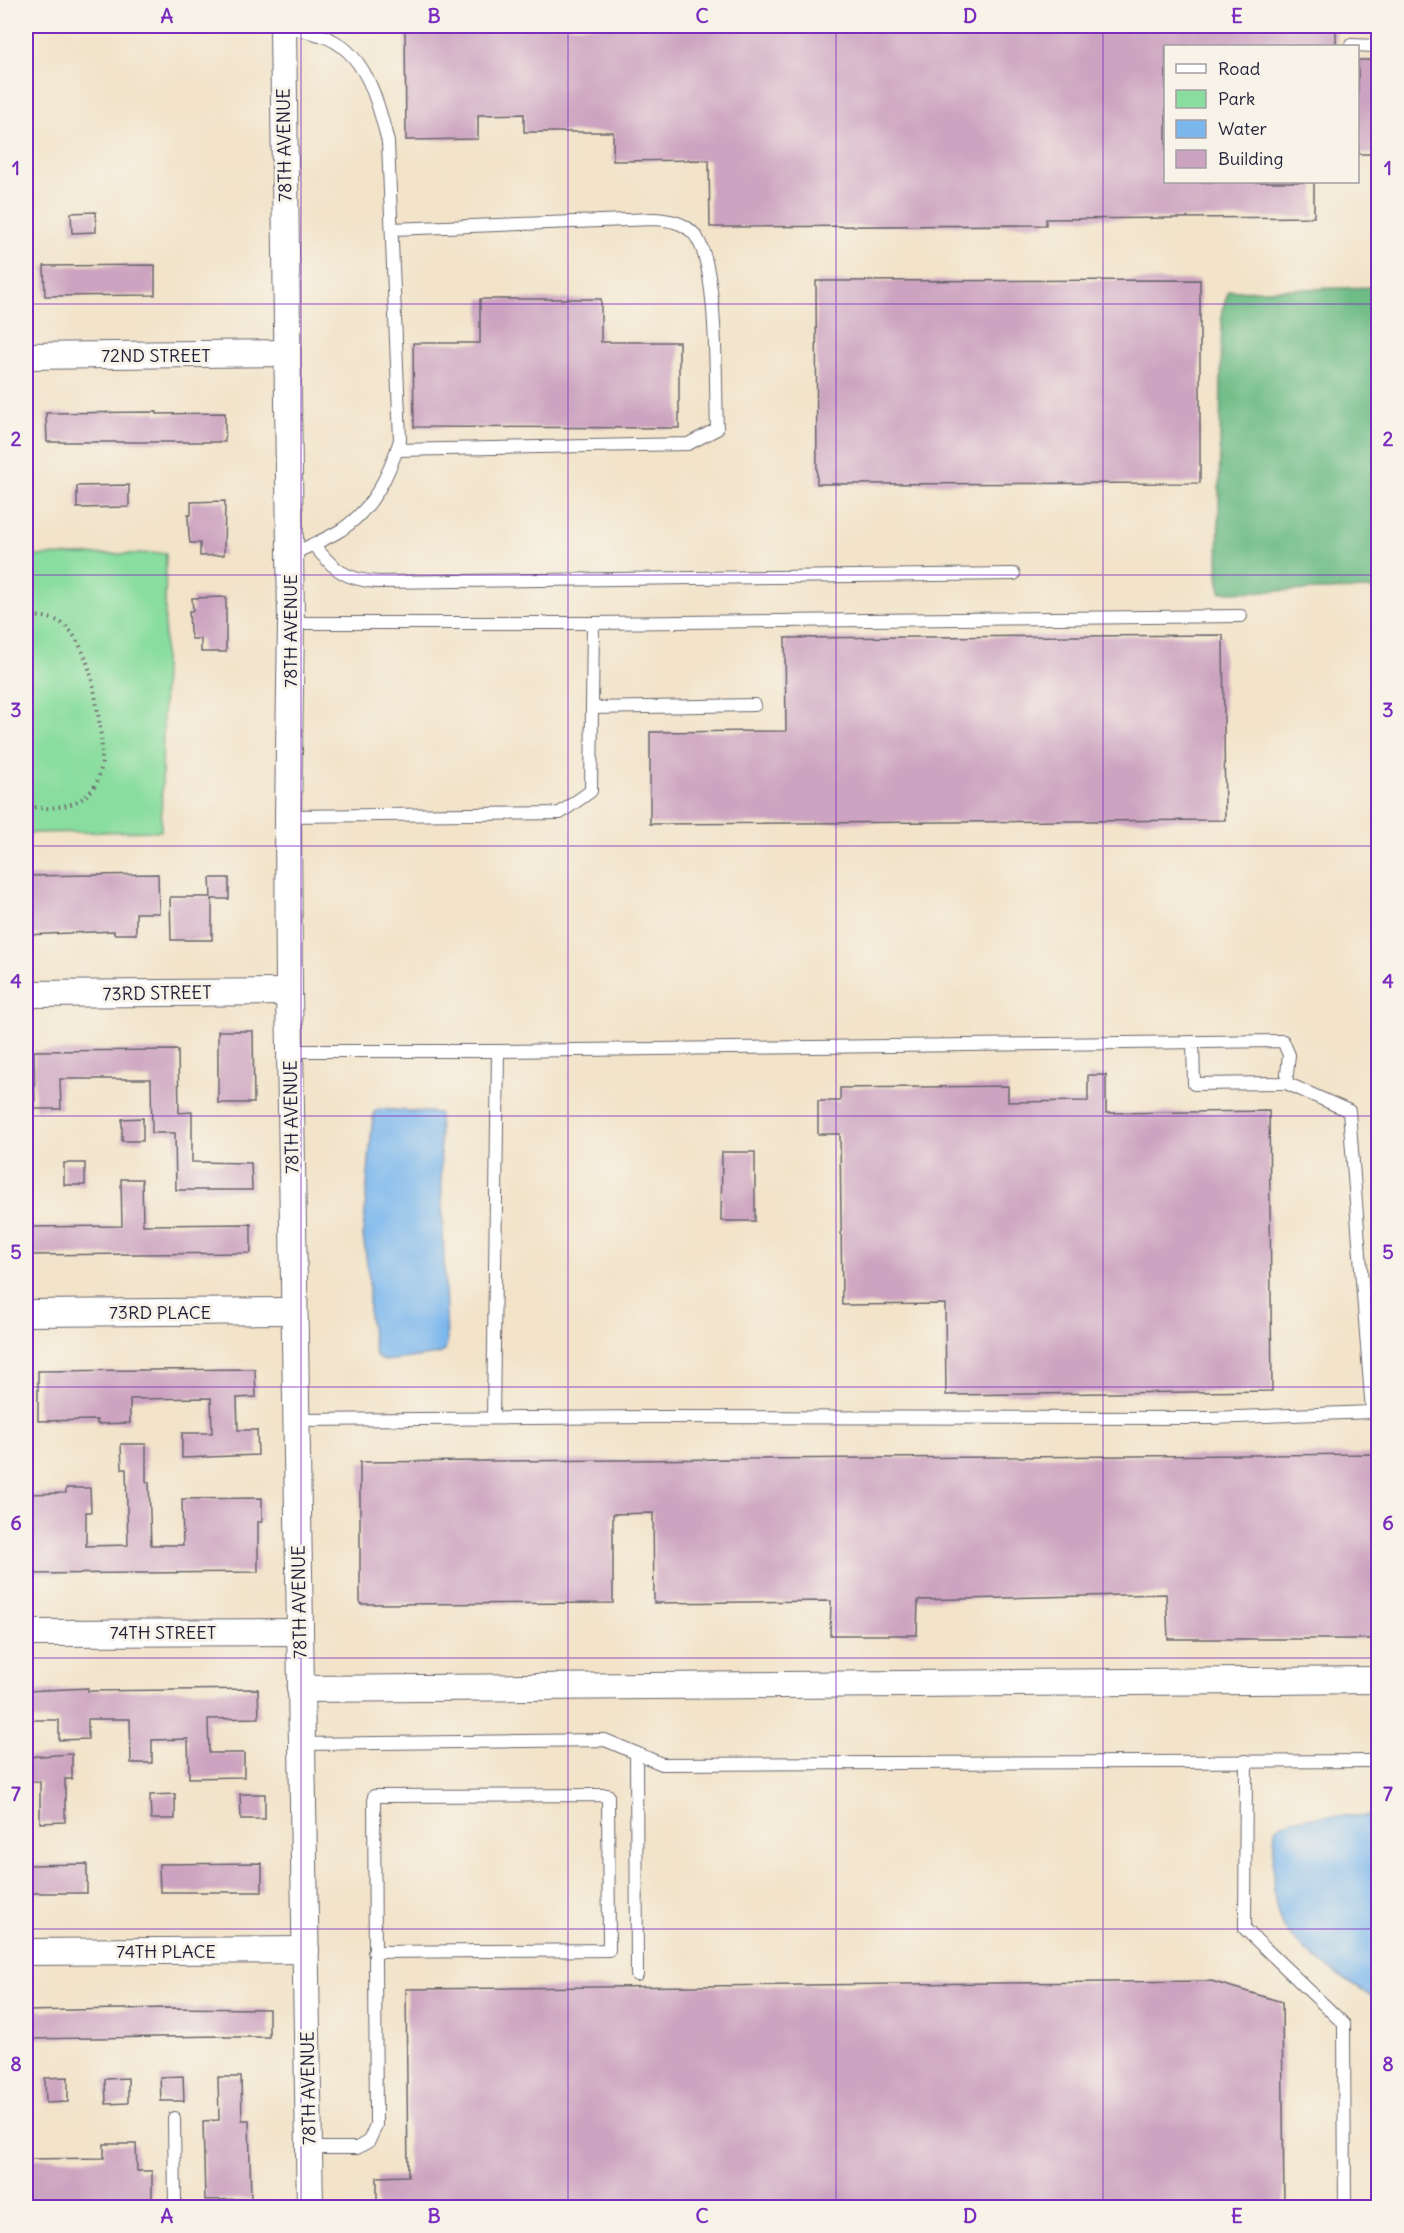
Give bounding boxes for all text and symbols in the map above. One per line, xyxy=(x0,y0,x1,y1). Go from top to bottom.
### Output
text: A xyxy=(161,3,174,28)
text: B xyxy=(427,3,441,28)
text: C xyxy=(695,3,709,28)
text: D xyxy=(963,3,977,28)
text: E xyxy=(1231,3,1243,28)
legend xyxy=(1164,45,1359,183)
text: Road xyxy=(1218,57,1261,80)
text: Park xyxy=(1218,87,1255,110)
street label: 78TH AVENUE xyxy=(272,88,296,202)
text: Water xyxy=(1218,117,1268,140)
text: Building xyxy=(1218,147,1283,170)
text: 1 xyxy=(12,155,20,180)
text: 1 xyxy=(1384,155,1392,180)
street label: 72ND STREET xyxy=(101,344,211,367)
text: 2 xyxy=(11,426,22,451)
text: 2 xyxy=(1383,426,1394,451)
street label: 78TH AVENUE xyxy=(279,574,302,688)
text: 3 xyxy=(10,697,22,722)
text: 3 xyxy=(1382,697,1394,722)
text: 4 xyxy=(10,968,22,993)
text: 4 xyxy=(1382,968,1394,993)
street label: 73RD STREET xyxy=(102,981,212,1005)
street label: 78TH AVENUE xyxy=(279,1060,303,1174)
text: 5 xyxy=(10,1239,22,1264)
text: 5 xyxy=(1382,1239,1394,1264)
street label: 73RD PLACE xyxy=(109,1301,211,1324)
text: 6 xyxy=(10,1510,22,1535)
text: 6 xyxy=(1382,1510,1394,1535)
street label: 78TH AVENUE xyxy=(287,1545,311,1659)
street label: 74TH STREET xyxy=(110,1621,216,1644)
text: 7 xyxy=(11,1781,21,1806)
text: 7 xyxy=(1383,1781,1393,1806)
street label: 74TH PLACE xyxy=(116,1940,216,1963)
street label: 78TH AVENUE xyxy=(296,2031,320,2145)
text: 8 xyxy=(10,2051,22,2076)
text: 8 xyxy=(1382,2051,1394,2076)
text: A xyxy=(161,2203,174,2228)
text: B xyxy=(427,2203,441,2228)
text: C xyxy=(695,2203,709,2228)
text: D xyxy=(963,2203,977,2228)
text: E xyxy=(1231,2203,1243,2228)

